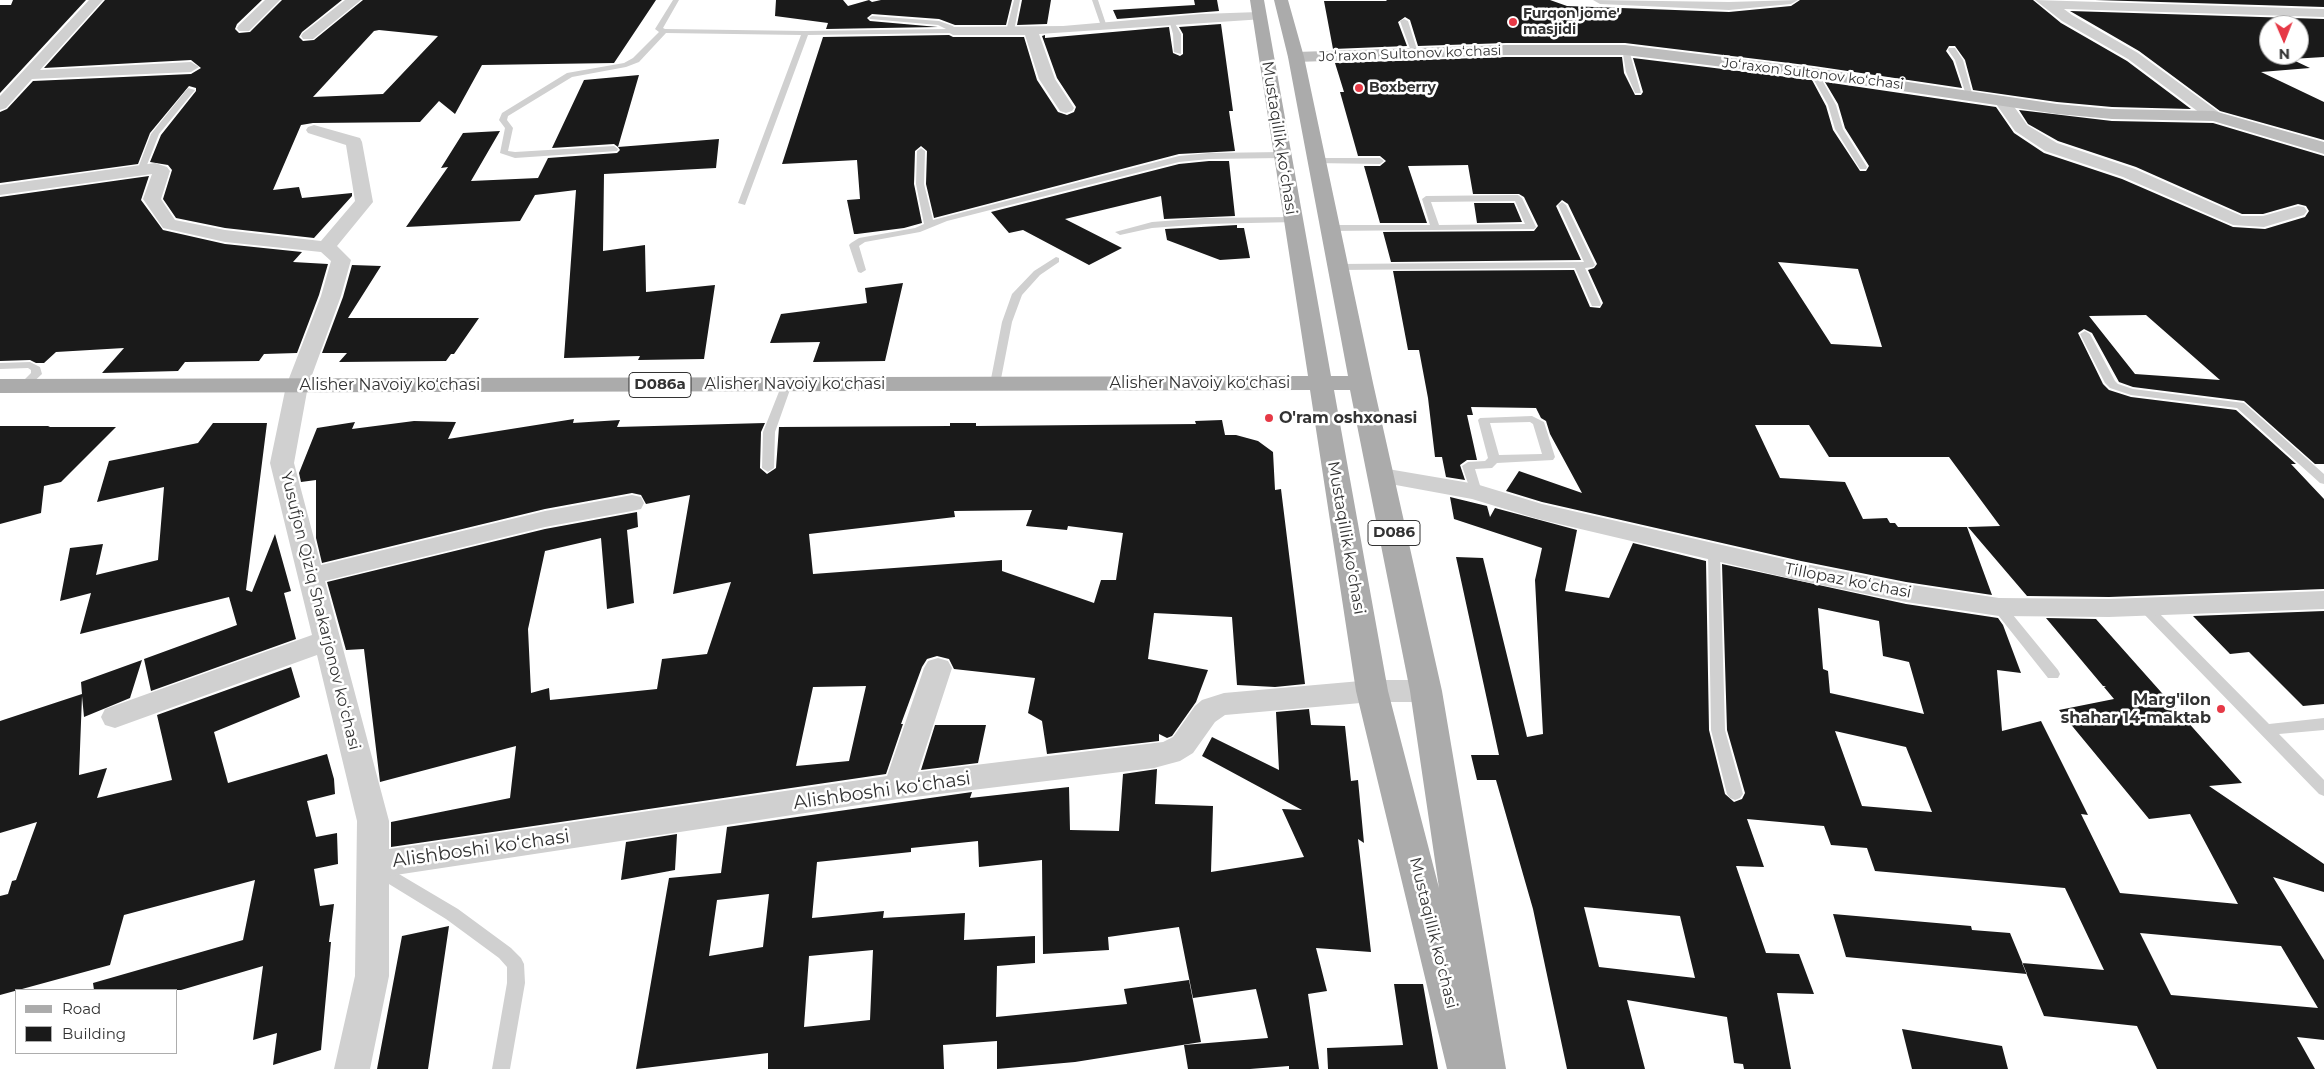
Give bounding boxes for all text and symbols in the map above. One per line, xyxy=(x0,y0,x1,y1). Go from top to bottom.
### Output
place label: Furqon jome' masjidi xyxy=(1523,6,1620,38)
north arrow xyxy=(2259,15,2309,65)
marker: Furqon jome' masjidi xyxy=(1507,16,1519,28)
street label: Joʻraxon Sultonov koʻchasi xyxy=(1318,42,1502,66)
text: N xyxy=(2278,45,2290,63)
street label: Joʻraxon Sultonov koʻchasi xyxy=(1721,55,1905,93)
street label: Mustaqillik koʻchasi xyxy=(1257,60,1301,216)
place label: Boxberry xyxy=(1369,80,1436,96)
marker: Boxberry xyxy=(1353,82,1365,94)
road number: D086a xyxy=(629,372,691,398)
street label: Alisher Navoiy koʻchasi xyxy=(1110,373,1290,393)
street label: Alisher Navoiy koʻchasi xyxy=(705,374,885,394)
street label: Alisher Navoiy koʻchasi xyxy=(300,375,480,395)
place label: O'ram oshxonasi xyxy=(1279,408,1417,428)
marker: O'ram oshxonasi xyxy=(1263,412,1275,424)
street label: Mustaqillik koʻchasi xyxy=(1323,460,1369,616)
street label: Yusufjon Qiziq Shakarjonov koʻchasi xyxy=(276,470,364,752)
road number: D086 xyxy=(1368,520,1420,546)
street label: Tillopaz koʻchasi xyxy=(1783,559,1913,603)
place label: Marg'ilon shahar 14-maktab xyxy=(2061,690,2211,728)
marker: Marg'ilon shahar 14-maktab xyxy=(2215,703,2227,715)
street label: Alishboshi koʻchasi xyxy=(792,767,972,815)
street label: Alishboshi koʻchasi xyxy=(391,825,571,873)
street label: Mustaqillik koʻchasi xyxy=(1405,855,1461,1011)
legend xyxy=(15,989,178,1054)
text: Road xyxy=(62,999,101,1018)
text: Building xyxy=(62,1024,126,1043)

